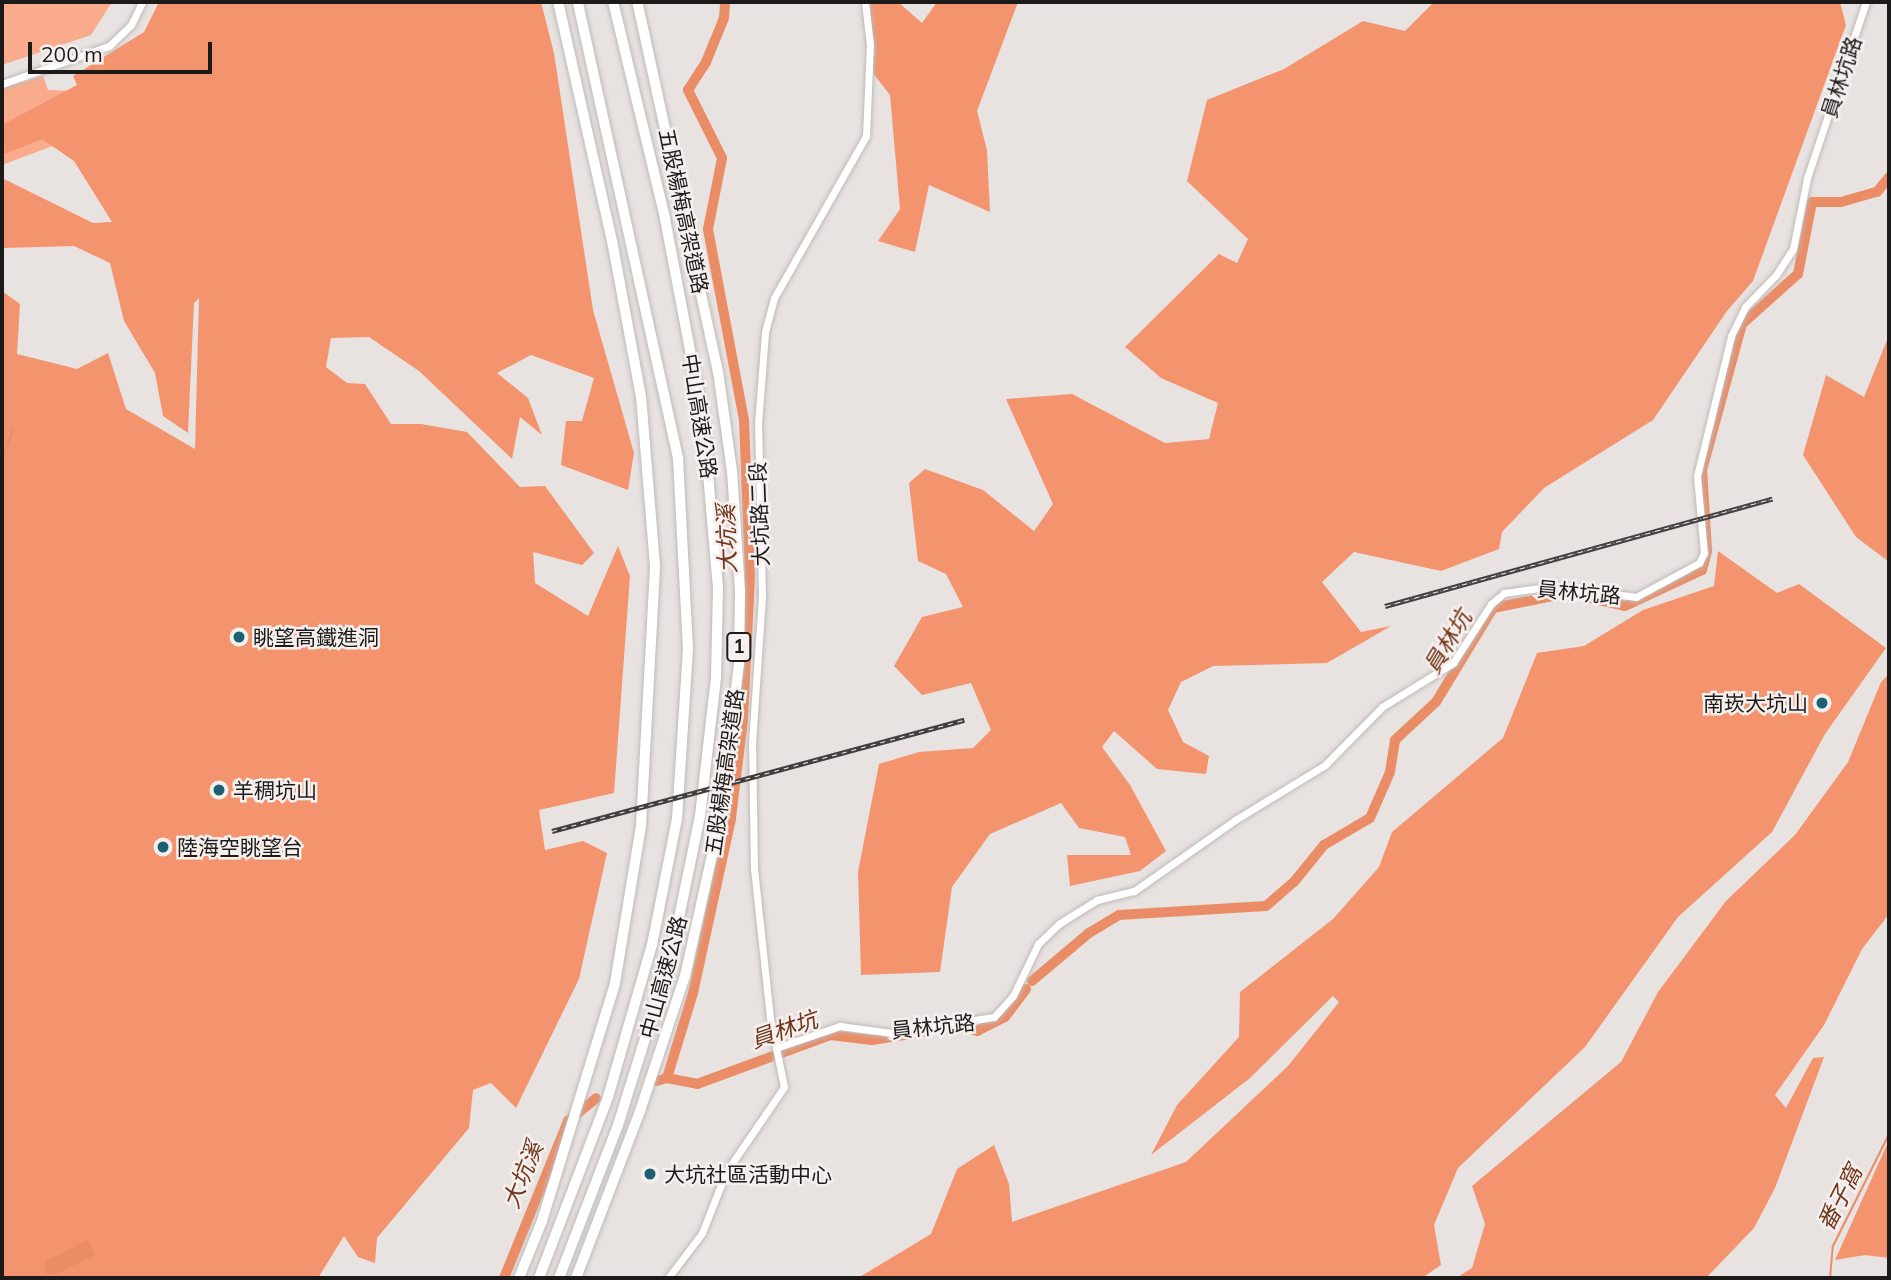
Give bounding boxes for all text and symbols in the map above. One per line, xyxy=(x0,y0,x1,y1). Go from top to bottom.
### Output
scale bar xyxy=(32,28,215,72)
street label: 員林坑路 xyxy=(1816,33,1866,121)
text: 200 m xyxy=(41,41,103,67)
street label: 五股楊梅高架道路 xyxy=(654,126,714,296)
street label: 中山高速公路 xyxy=(678,352,722,480)
street label: 大坑路二段 xyxy=(745,461,773,567)
water label: 大坑溪 xyxy=(712,504,742,574)
street label: 員林坑路 xyxy=(1536,576,1622,608)
water label: 員林坑 xyxy=(1418,605,1478,679)
place label: 眺望高鐵進洞 xyxy=(253,624,379,650)
marker: 眺望高鐵進洞 xyxy=(231,629,247,645)
road number: 1 xyxy=(725,632,753,662)
street label: 五股楊梅高架道路 xyxy=(700,687,748,857)
place label: 南崁大坑山 xyxy=(1703,690,1808,716)
marker: 南崁大坑山 xyxy=(1814,695,1830,711)
place label: 羊稠坑山 xyxy=(233,777,317,803)
marker: 羊稠坑山 xyxy=(211,782,227,798)
place label: 陸海空眺望台 xyxy=(177,834,303,860)
marker: 陸海空眺望台 xyxy=(155,839,171,855)
street label: 中山高速公路 xyxy=(635,913,691,1041)
water label: 員林坑 xyxy=(747,1006,821,1054)
street label: 員林坑路 xyxy=(890,1009,976,1043)
water label: 大坑溪 xyxy=(497,1138,549,1212)
place label: 大坑社區活動中心 xyxy=(664,1161,832,1187)
water label: 番子窩 xyxy=(1812,1161,1868,1235)
marker: 大坑社區活動中心 xyxy=(642,1166,658,1182)

